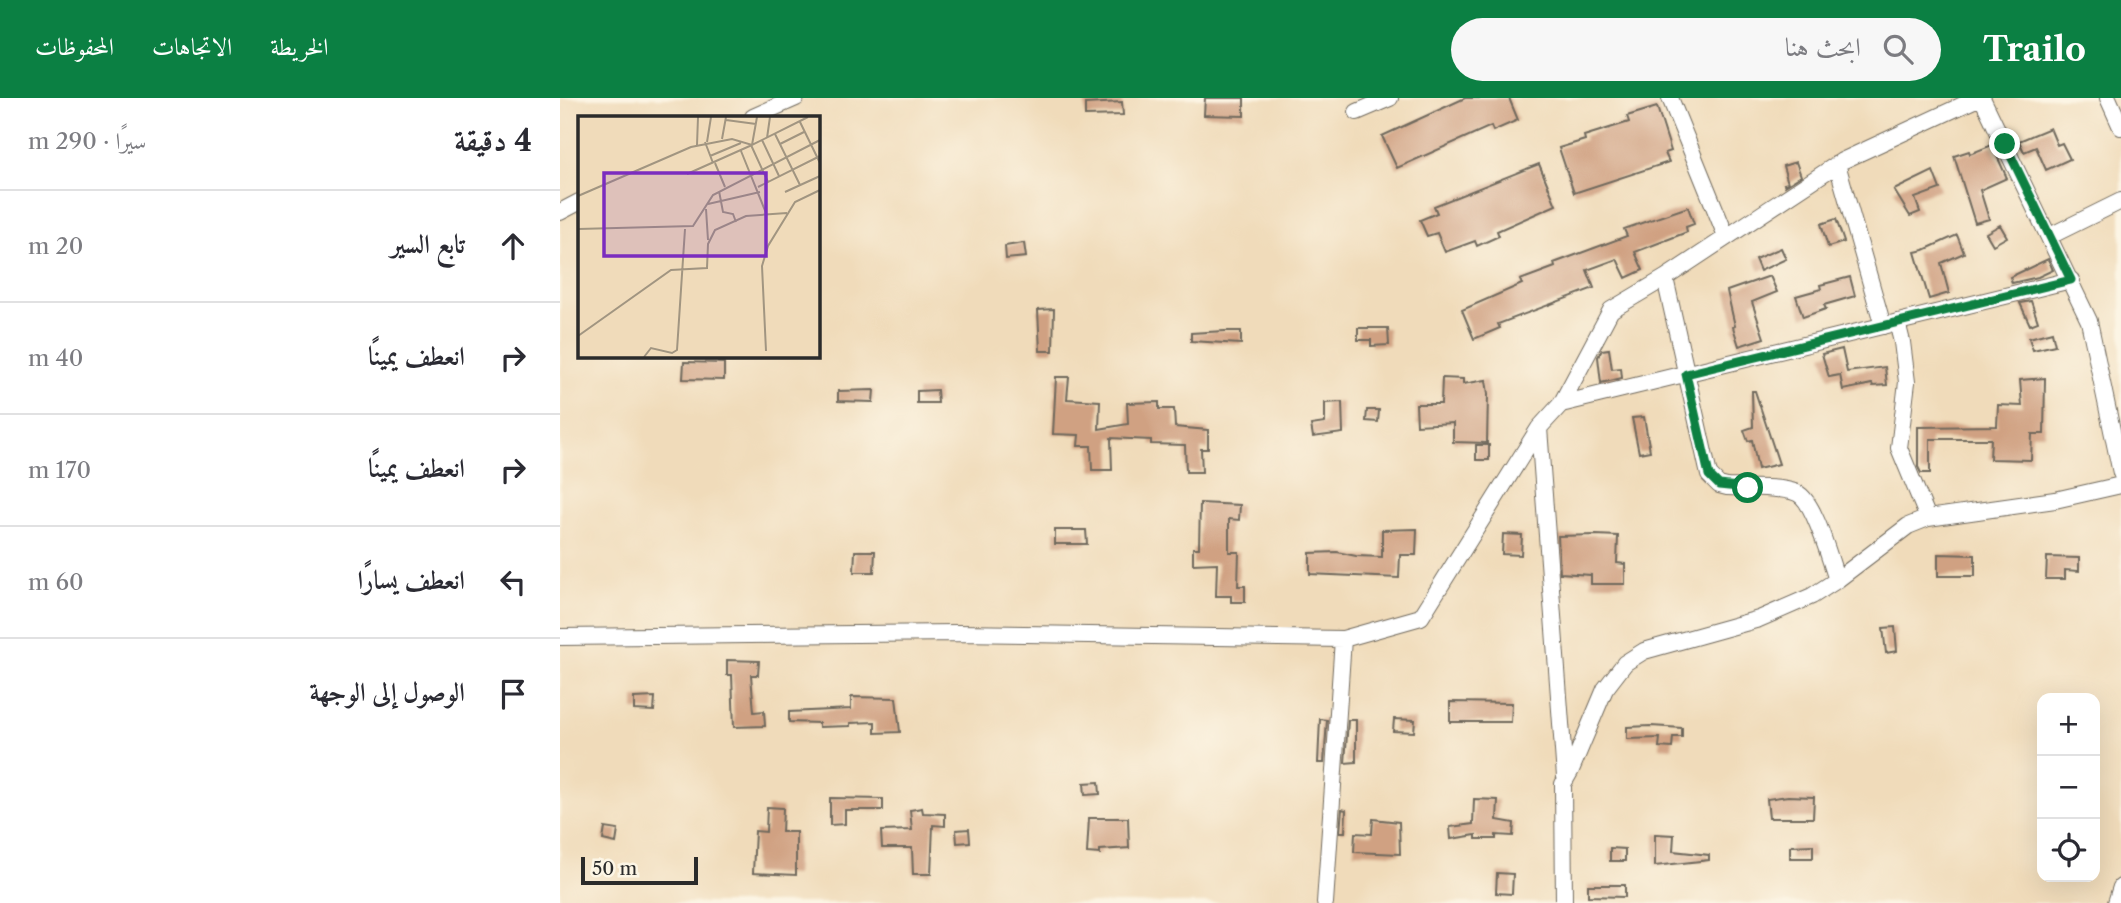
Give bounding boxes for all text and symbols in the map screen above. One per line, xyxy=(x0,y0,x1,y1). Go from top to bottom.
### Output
search box xyxy=(1451,18,1941,81)
text: Trailo xyxy=(1983,29,2086,70)
icon: search xyxy=(1879,30,1917,68)
text: ابحث هنا xyxy=(1785,31,1861,63)
text: المحفوظات xyxy=(35,32,114,61)
text: الاتجاهات xyxy=(152,32,232,61)
text: الخريطة xyxy=(270,32,329,61)
inset map xyxy=(578,116,819,357)
text: 4 دقيقة xyxy=(454,122,532,159)
text: سيرًا · 290 m xyxy=(28,127,146,155)
route end xyxy=(1989,128,2020,159)
icon: ahead xyxy=(494,227,532,265)
text: تابع السير xyxy=(391,228,465,260)
text: 20 m xyxy=(28,232,83,260)
icon: right xyxy=(494,339,532,377)
text: انعطف يمينًا xyxy=(368,340,465,372)
text: 40 m xyxy=(28,344,83,372)
icon: right xyxy=(494,451,532,489)
text: انعطف يمينًا xyxy=(368,452,465,484)
text: 170 m xyxy=(28,456,91,484)
route start xyxy=(1732,472,1763,503)
icon: left xyxy=(494,563,532,601)
text: انعطف يسارًا xyxy=(357,564,465,596)
text: 60 m xyxy=(28,568,84,596)
icon: arrive xyxy=(494,675,532,713)
text: الوصول إلى الوجهة xyxy=(310,676,465,708)
map controls xyxy=(2037,693,2100,882)
button: + xyxy=(2037,693,2100,756)
button: − xyxy=(2037,756,2100,819)
button: locate xyxy=(2037,819,2100,882)
scale bar xyxy=(581,854,698,886)
text: 50 m xyxy=(592,857,637,880)

